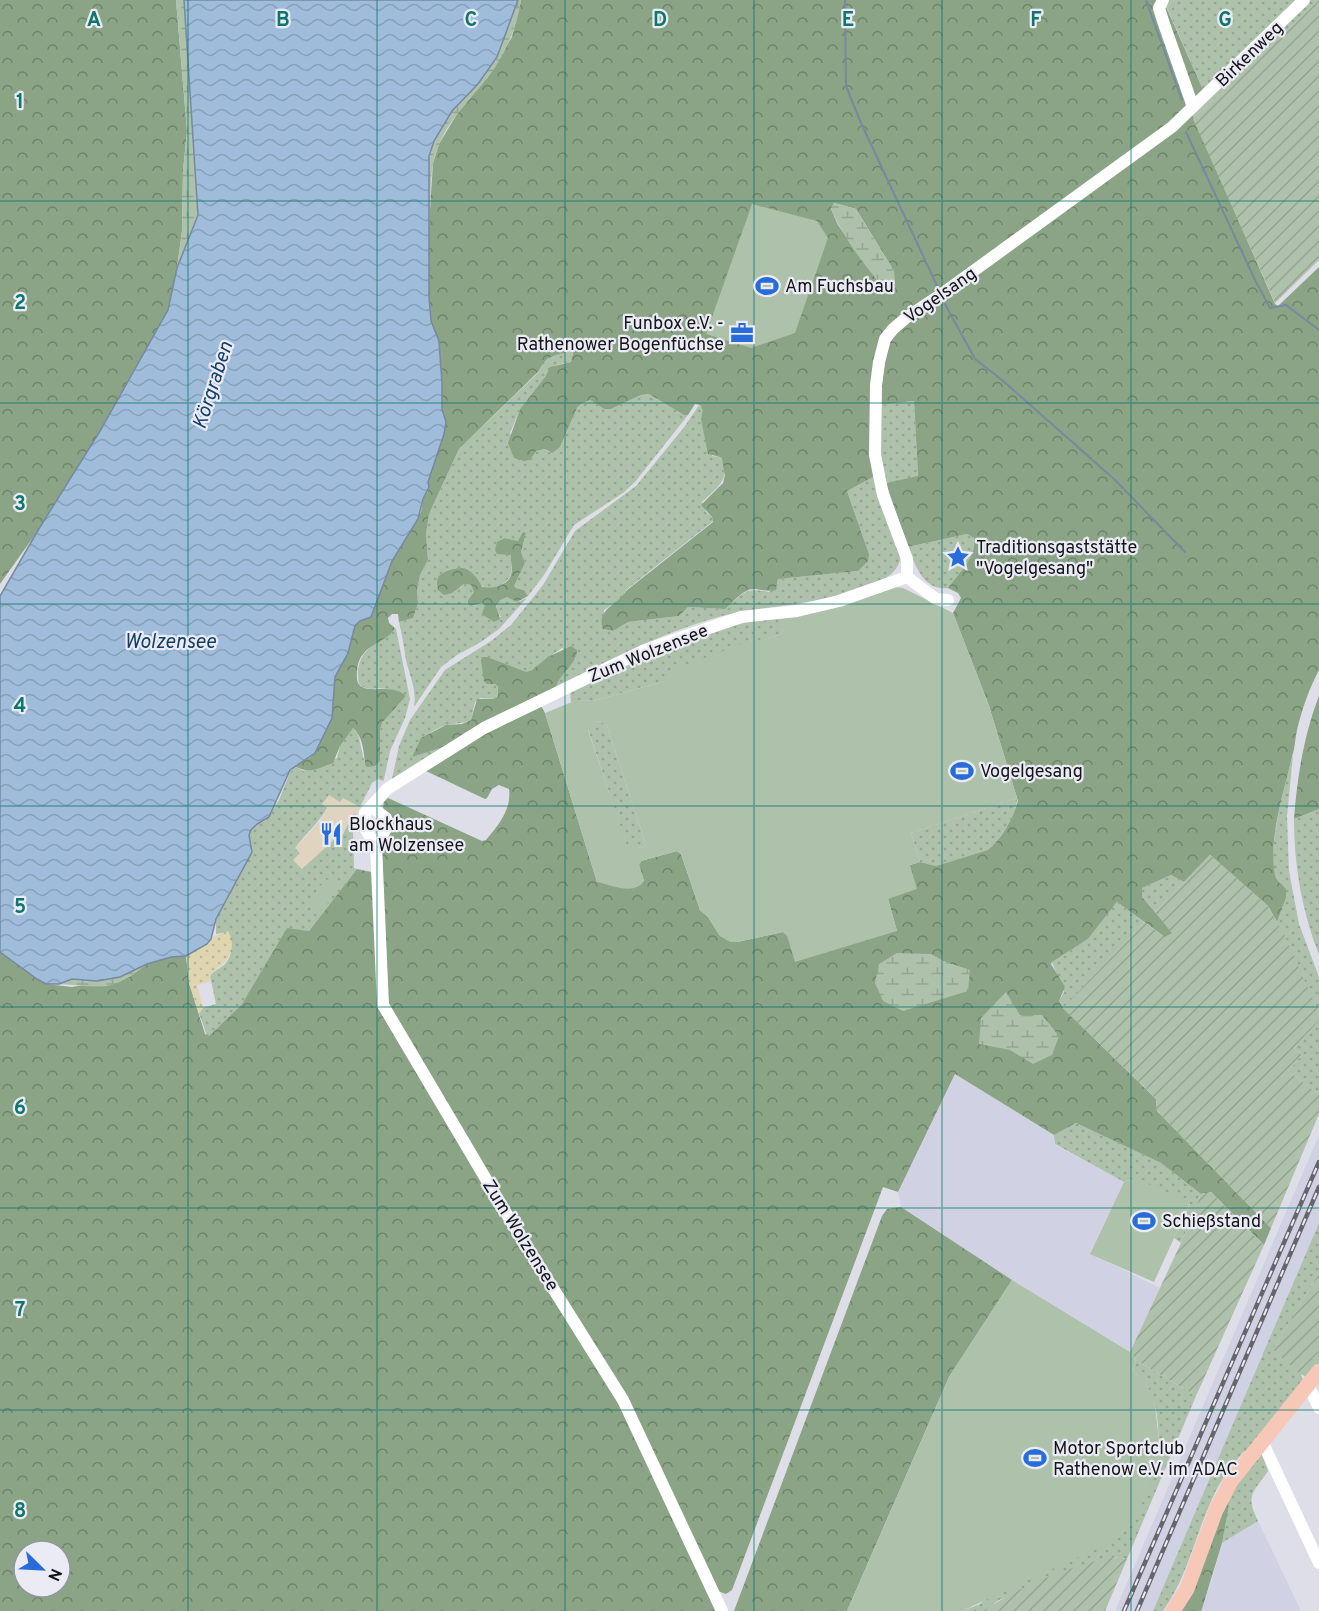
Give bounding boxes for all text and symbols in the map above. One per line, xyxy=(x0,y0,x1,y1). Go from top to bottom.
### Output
text: A xyxy=(87,8,101,34)
text: B xyxy=(276,8,290,34)
text: C xyxy=(465,8,477,34)
text: D xyxy=(653,8,667,34)
text: E xyxy=(842,8,854,34)
text: F xyxy=(1030,8,1042,34)
text: G xyxy=(1218,8,1232,34)
street label: Birkenweg xyxy=(1211,17,1289,93)
text: 1 xyxy=(16,90,24,116)
street label: Vogelsang xyxy=(900,263,982,330)
sports icon: Am Fuchsbau xyxy=(754,273,780,299)
place label: Am Fuchsbau xyxy=(785,276,894,299)
text: 2 xyxy=(14,291,26,317)
place label: Funbox e.V. - Rathenower Bogenfüchse xyxy=(517,313,724,357)
office icon: Funbox e.V. - Rathenower Bogenfüchse xyxy=(729,320,755,346)
water label: Körgraben xyxy=(188,338,240,433)
text: 3 xyxy=(14,492,26,518)
place label: Traditionsgaststätte "Vogelgesang" xyxy=(976,537,1137,581)
place icon: Traditionsgaststätte "Vogelgesang" xyxy=(945,544,971,570)
street label: Zum Wolzensee xyxy=(585,620,712,689)
water label: Wolzensee xyxy=(124,630,217,656)
text: 4 xyxy=(14,694,26,720)
sports icon: Vogelgesang xyxy=(949,758,975,784)
place label: Vogelgesang xyxy=(980,761,1083,784)
place label: Blockhaus am Wolzensee xyxy=(349,814,464,858)
restaurant icon: Blockhaus am Wolzensee xyxy=(318,821,344,847)
text: 5 xyxy=(14,895,26,921)
text: 6 xyxy=(14,1096,26,1122)
street label: Zum Wolzensee xyxy=(476,1176,563,1296)
sports icon: Schießstand xyxy=(1131,1208,1157,1234)
place label: Schießstand xyxy=(1162,1211,1261,1234)
text: 7 xyxy=(15,1298,25,1324)
place label: Motor Sportclub Rathenow e.V. im ADAC xyxy=(1053,1438,1238,1482)
sports icon: Motor Sportclub Rathenow e.V. im ADAC xyxy=(1022,1445,1048,1471)
text: 8 xyxy=(14,1499,26,1525)
north arrow xyxy=(12,1539,72,1599)
text: N xyxy=(42,1565,65,1584)

